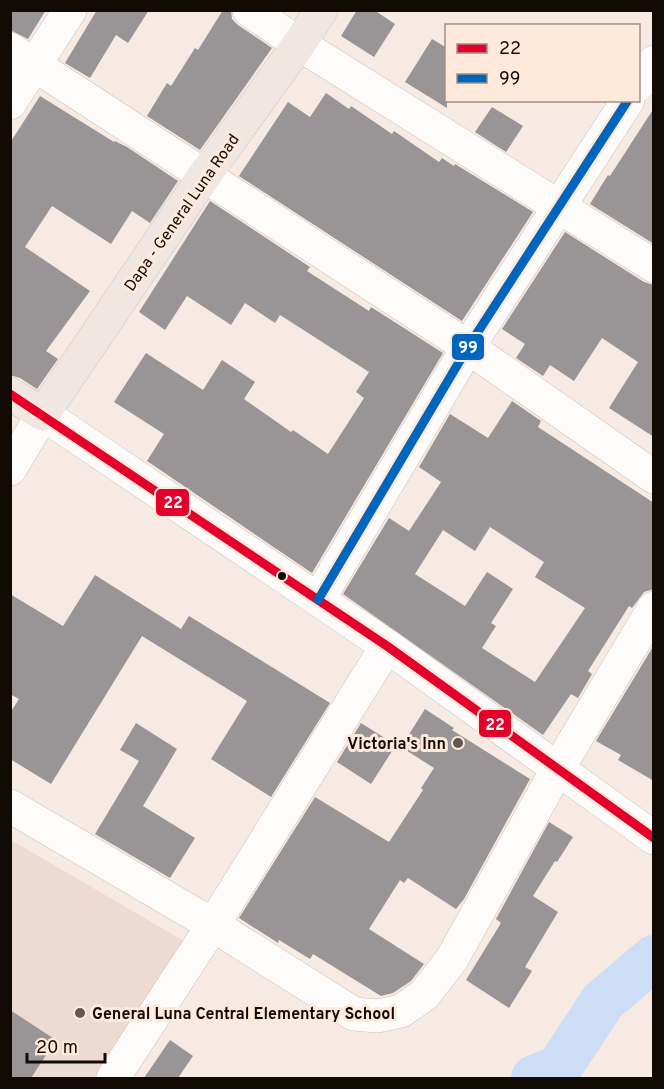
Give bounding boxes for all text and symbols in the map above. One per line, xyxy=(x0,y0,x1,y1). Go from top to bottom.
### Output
legend xyxy=(445,24,640,102)
text: 22 xyxy=(499,38,521,61)
text: 99 xyxy=(499,68,521,91)
street label: Dapa - General Luna Road xyxy=(121,131,245,296)
line badge: 99 xyxy=(451,333,485,361)
text: 99 xyxy=(458,339,478,359)
line badge: 22 xyxy=(155,488,190,517)
text: 22 xyxy=(163,494,183,514)
unlabelled marker xyxy=(276,570,288,582)
line badge: 22 xyxy=(478,709,512,738)
text: 22 xyxy=(485,716,505,736)
place label: Victoria's Inn xyxy=(347,735,446,755)
marker: Victoria's Inn xyxy=(451,736,465,750)
place label: General Luna Central Elementary School xyxy=(92,1005,395,1025)
marker: General Luna Central Elementary School xyxy=(73,1006,87,1020)
scale bar xyxy=(27,1026,105,1064)
text: 20 m xyxy=(36,1037,78,1060)

